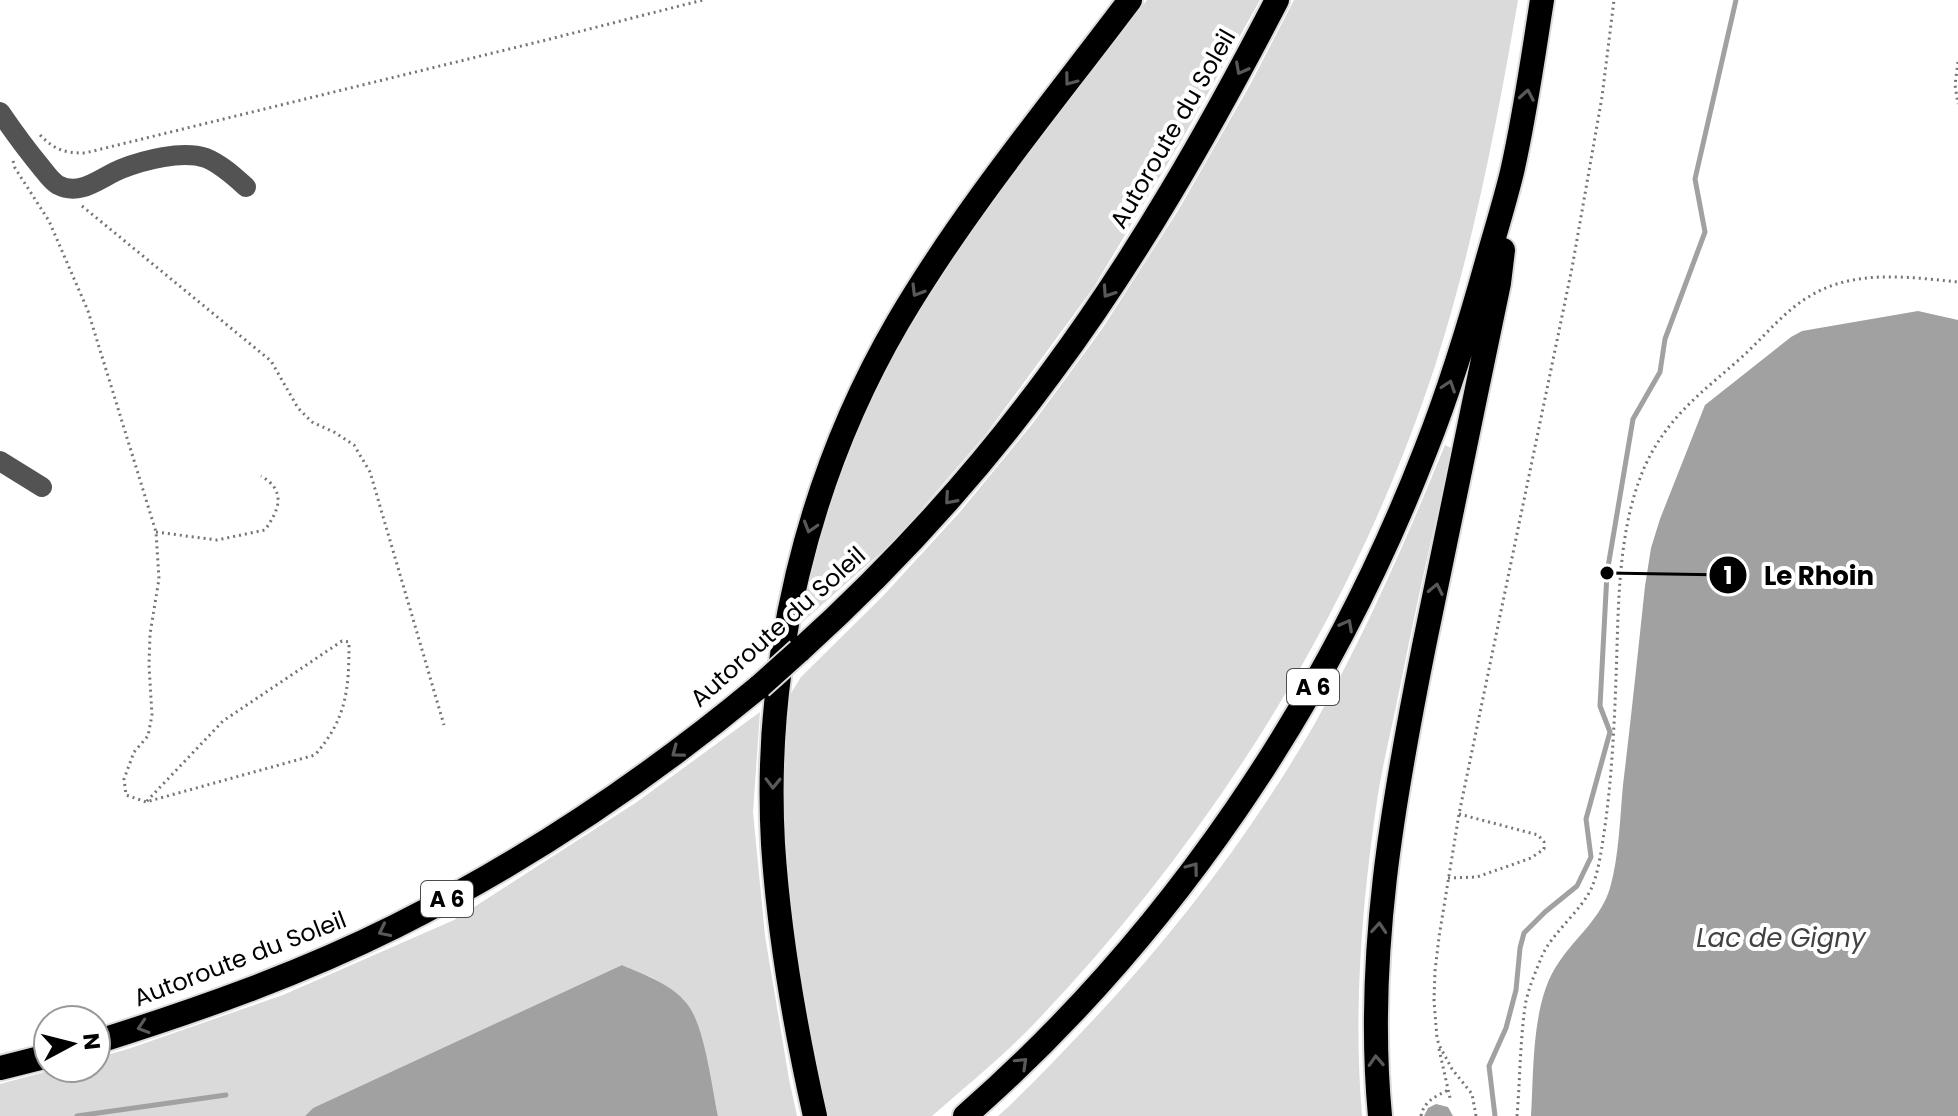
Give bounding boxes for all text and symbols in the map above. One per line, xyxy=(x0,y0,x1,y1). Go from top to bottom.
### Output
street label: Autoroute du Soleil xyxy=(1102,23,1243,235)
one-way arrow xyxy=(1235,61,1250,75)
one-way arrow xyxy=(1065,71,1079,86)
one-way arrow xyxy=(1517,88,1534,102)
one-way arrow xyxy=(912,282,927,297)
one-way arrow xyxy=(1103,284,1118,298)
one-way arrow xyxy=(1440,380,1456,394)
one-way arrow xyxy=(945,489,960,504)
one-way arrow xyxy=(803,519,819,533)
street label: Autoroute du Soleil xyxy=(683,539,872,714)
callout: Le Rhoin xyxy=(1708,550,1890,600)
text: Le Rhoin xyxy=(1764,558,1874,594)
text: 1 xyxy=(1723,559,1733,592)
one-way arrow xyxy=(1427,583,1444,597)
one-way arrow xyxy=(1338,618,1353,633)
road number: A 6 xyxy=(1287,669,1339,705)
one-way arrow xyxy=(671,742,686,756)
one-way arrow xyxy=(764,777,781,790)
one-way arrow xyxy=(1184,862,1198,877)
road number: A 6 xyxy=(421,881,473,917)
street label: Autoroute du Soleil xyxy=(129,903,351,1014)
water label: Lac de Gigny xyxy=(1696,920,1867,956)
one-way arrow xyxy=(378,921,393,937)
one-way arrow xyxy=(1371,921,1388,934)
north arrow xyxy=(32,1004,112,1084)
one-way arrow xyxy=(137,1018,151,1034)
text: N xyxy=(75,1032,108,1052)
one-way arrow xyxy=(1368,1054,1385,1067)
one-way arrow xyxy=(1013,1058,1027,1072)

